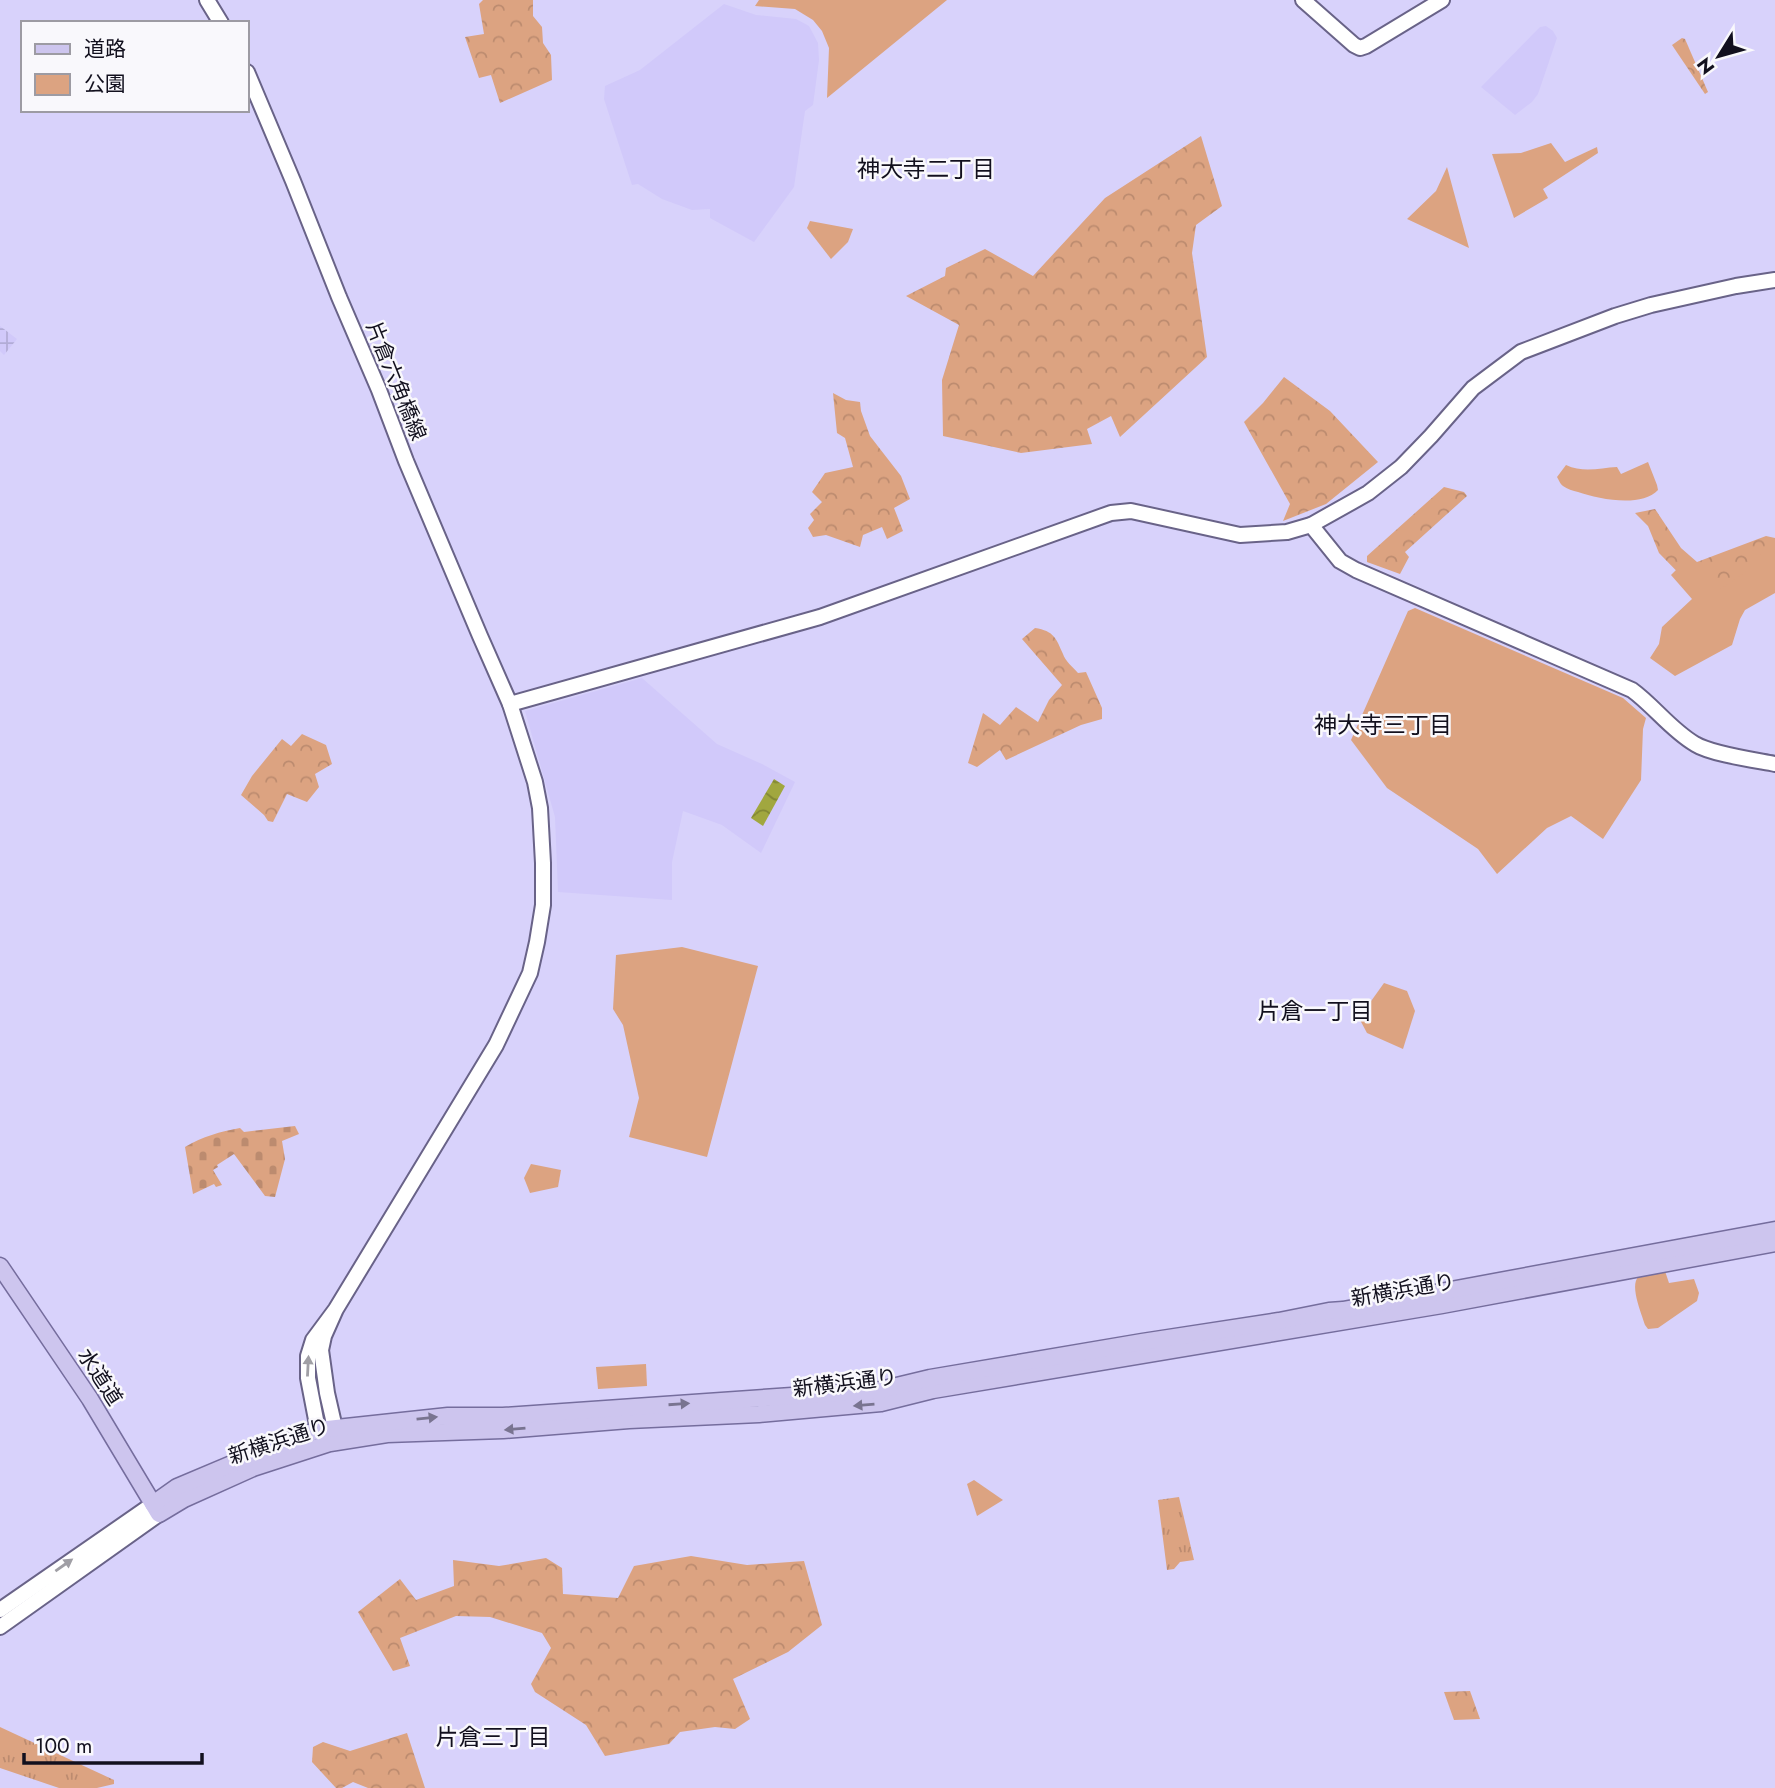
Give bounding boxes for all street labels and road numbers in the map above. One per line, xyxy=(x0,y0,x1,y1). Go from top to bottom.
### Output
street label: 片倉六角橋線 xyxy=(358,317,434,445)
street label: 新横浜通り xyxy=(1349,1266,1457,1314)
street label: 水道道 xyxy=(70,1342,130,1412)
street label: 新横浜通り xyxy=(791,1362,899,1404)
street label: 新横浜通り xyxy=(224,1411,334,1471)

